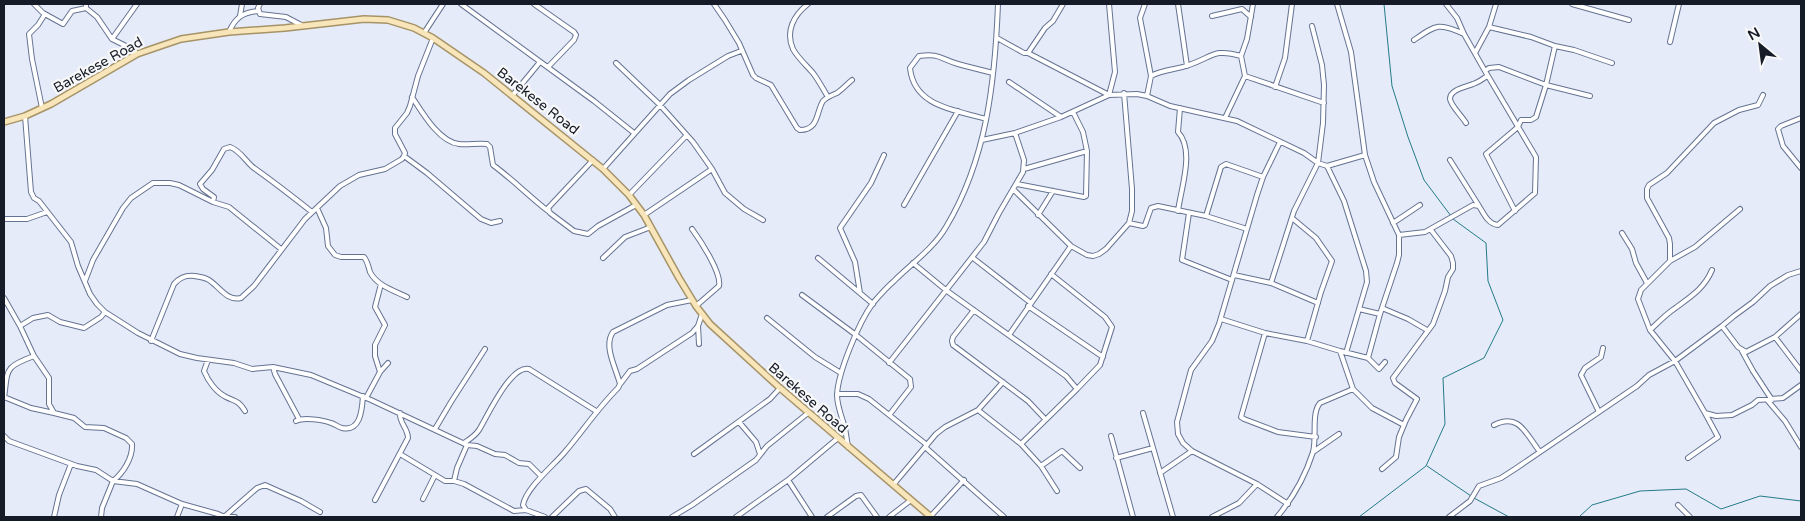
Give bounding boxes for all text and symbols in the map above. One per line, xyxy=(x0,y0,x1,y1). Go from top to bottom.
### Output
north arrow xyxy=(1735,20,1785,70)
text: N xyxy=(1745,24,1763,44)
street label: Barekese Road xyxy=(50,33,146,97)
street label: Barekese Road xyxy=(494,64,582,138)
street label: Barekese Road xyxy=(765,359,851,437)

